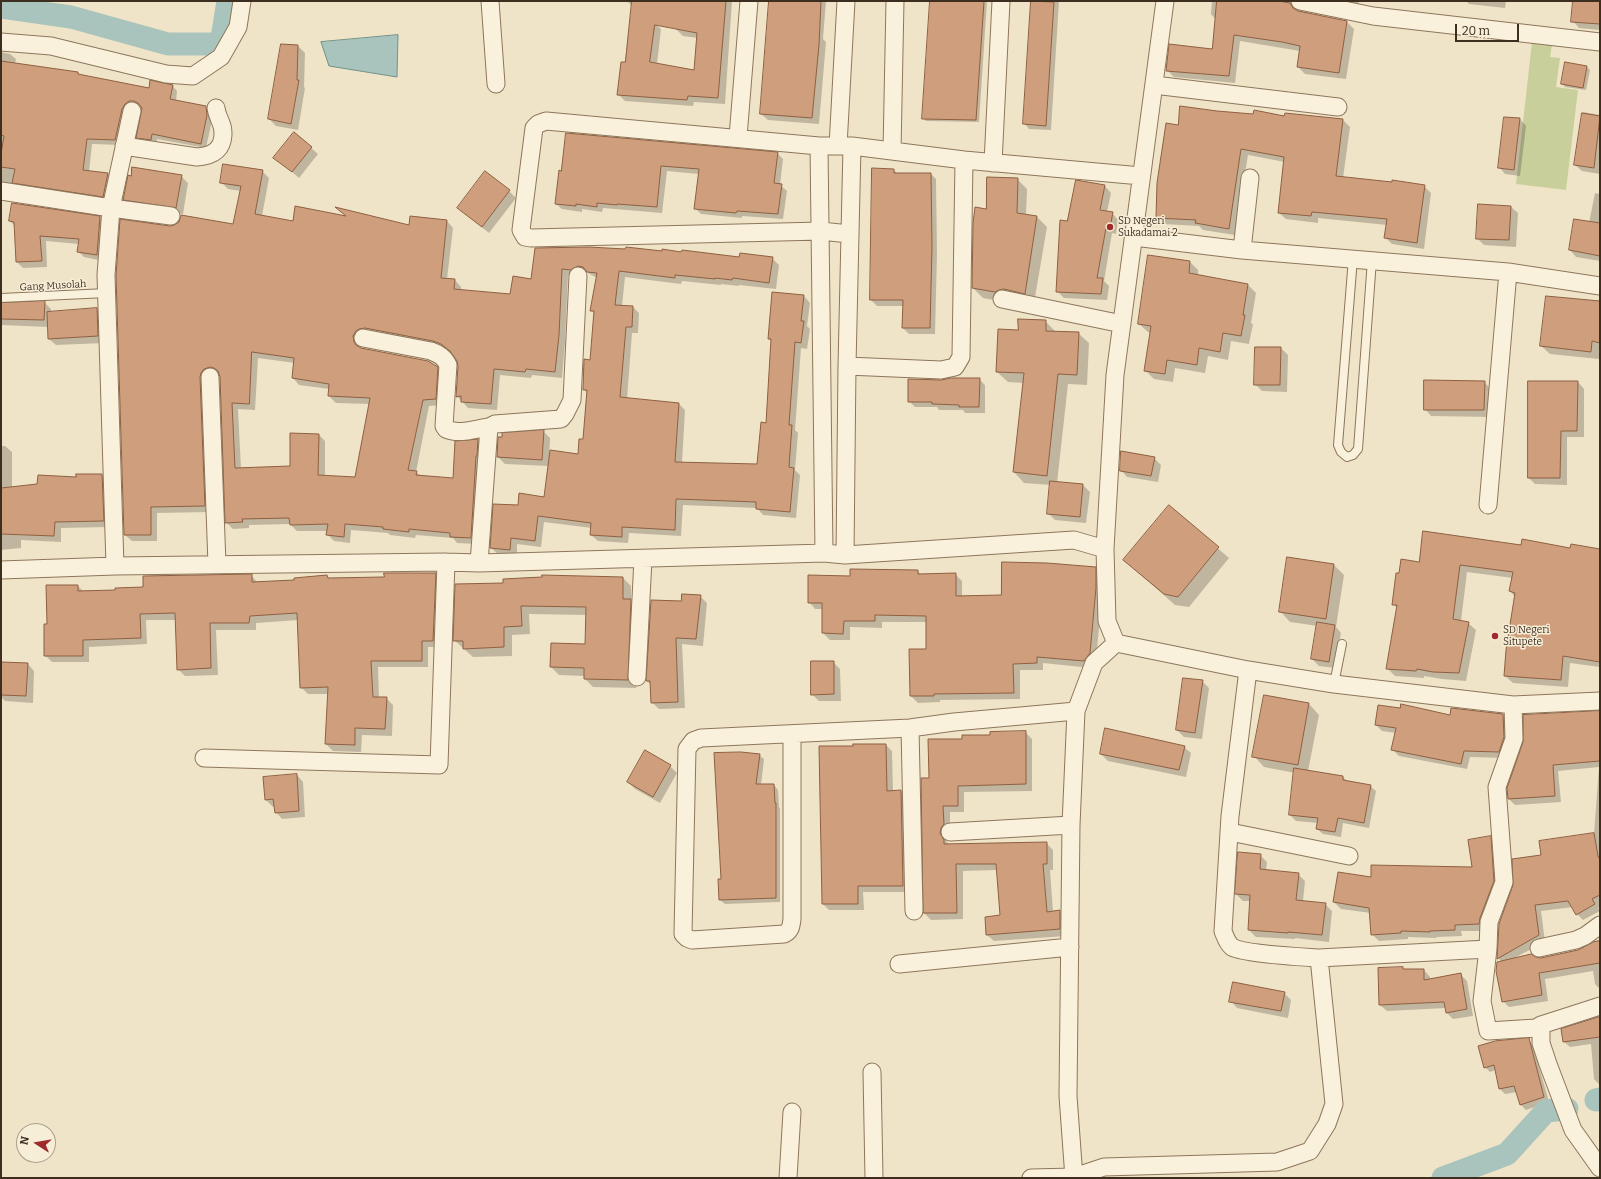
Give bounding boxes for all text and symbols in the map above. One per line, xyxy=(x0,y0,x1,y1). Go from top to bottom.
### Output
scale bar xyxy=(1457,16,1521,42)
text: 20 m xyxy=(1462,24,1490,38)
place label: SD Negeri Sukadamai 2 xyxy=(1118,215,1178,238)
marker: SD Negeri Sukadamai 2 xyxy=(1105,222,1115,232)
street label: Gang Musolah xyxy=(19,278,87,294)
place label: SD Negeri Situpete xyxy=(1503,624,1549,648)
marker: SD Negeri Situpete xyxy=(1490,631,1500,641)
north arrow xyxy=(16,1123,56,1163)
text: N xyxy=(18,1135,32,1146)

